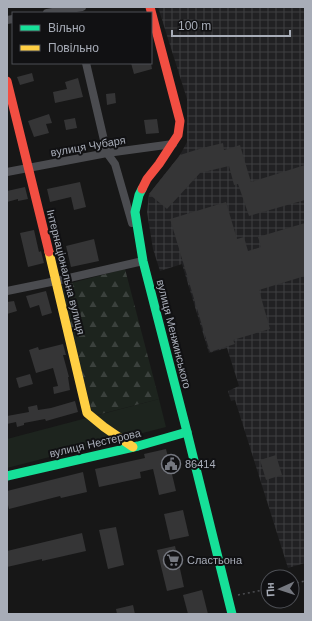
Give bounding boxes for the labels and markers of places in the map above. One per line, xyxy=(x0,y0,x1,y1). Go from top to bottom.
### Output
public building icon: 86414 xyxy=(160,453,182,475)
place label: 86414 xyxy=(185,458,216,470)
supermarket icon: Сластьона xyxy=(162,549,184,571)
place label: Сластьона xyxy=(187,554,243,566)

